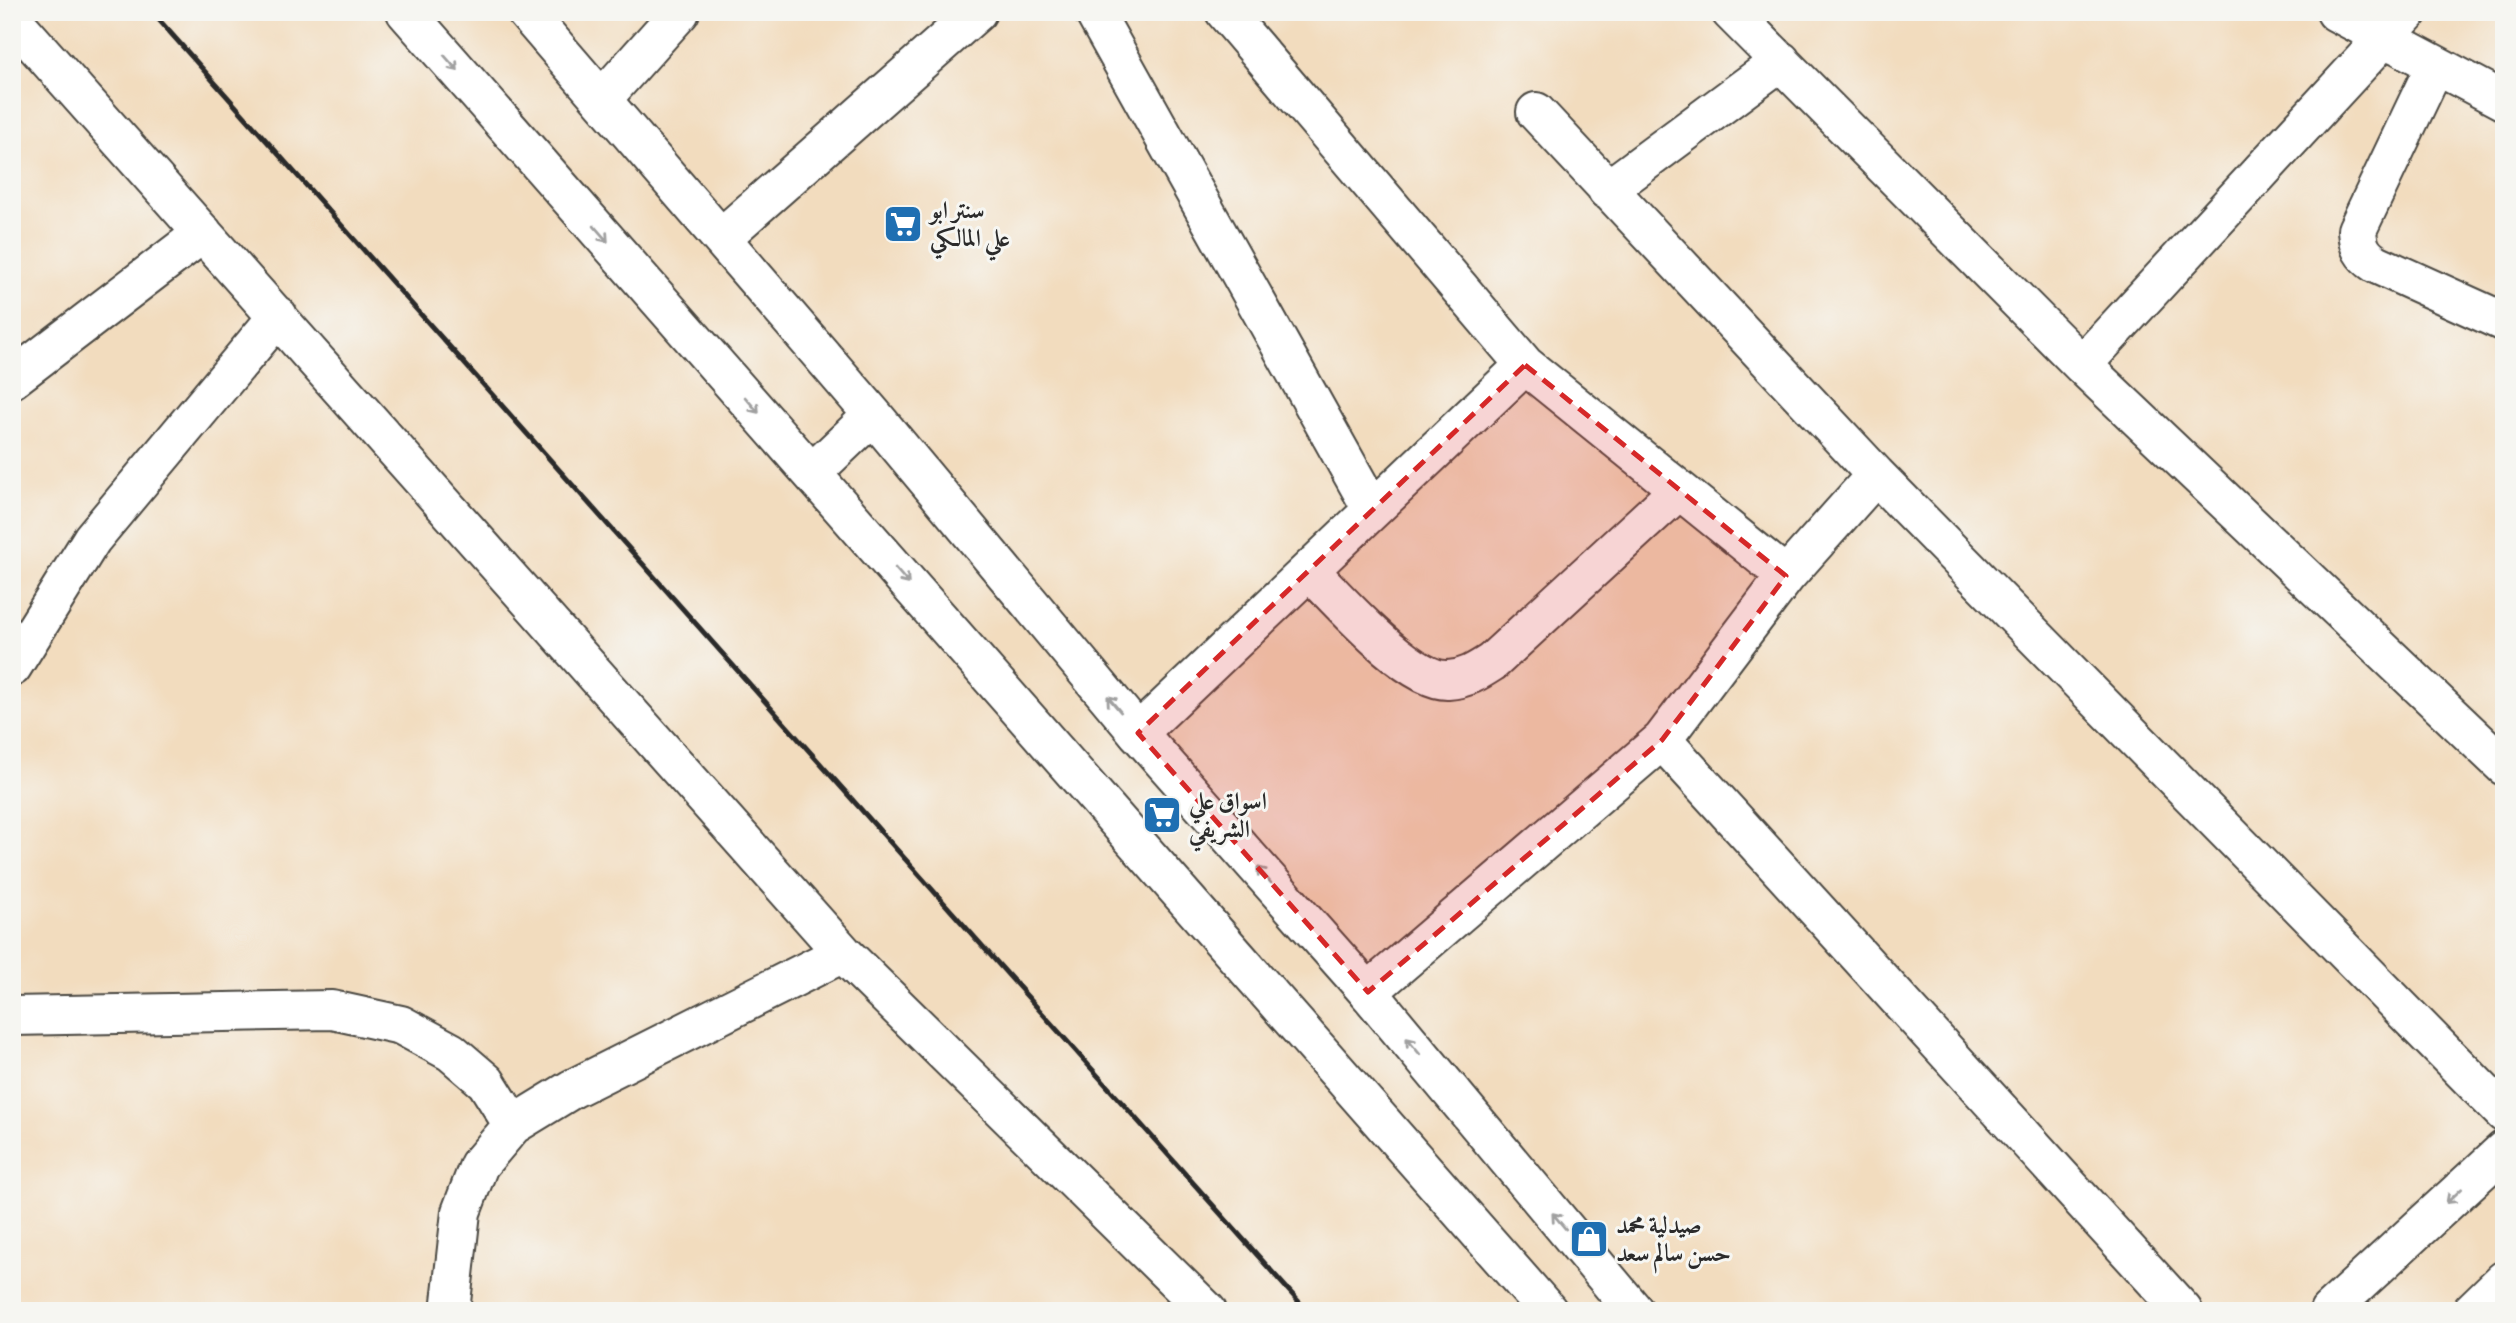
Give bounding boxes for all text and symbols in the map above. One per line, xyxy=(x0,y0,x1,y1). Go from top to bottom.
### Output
one-way arrow xyxy=(443,54,459,72)
place label: سنتر ابو علي المالكي xyxy=(927,196,1010,261)
supermarket icon: سنتر ابو علي المالكي xyxy=(882,203,924,245)
one-way arrow xyxy=(593,225,609,243)
one-way arrow xyxy=(744,396,760,414)
one-way arrow xyxy=(894,566,910,584)
one-way arrow xyxy=(1106,695,1122,713)
place label: اسواق علي الشريفي xyxy=(1188,787,1267,852)
supermarket icon: اسواق علي الشريفي xyxy=(1141,794,1183,836)
one-way arrow xyxy=(1256,866,1272,884)
one-way arrow xyxy=(1405,1038,1421,1056)
one-way arrow xyxy=(2445,1188,2463,1204)
place label: صيدلية محمد حسن سالم سعد xyxy=(1616,1211,1731,1274)
one-way arrow xyxy=(1551,1212,1567,1230)
shop icon: صيدلية محمد حسن سالم سعد xyxy=(1568,1218,1610,1260)

